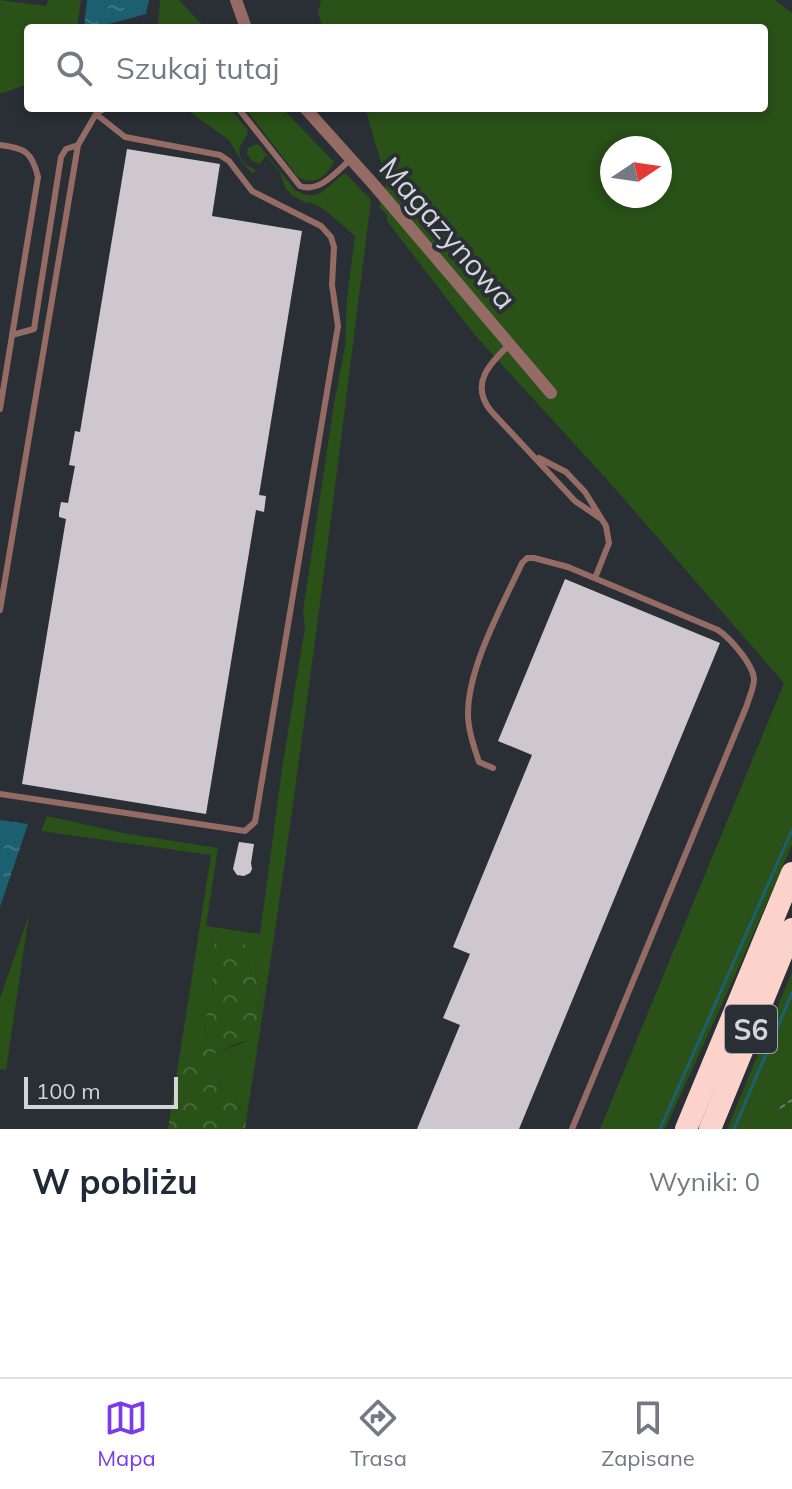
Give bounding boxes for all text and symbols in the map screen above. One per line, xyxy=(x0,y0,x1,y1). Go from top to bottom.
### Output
search box xyxy=(24,24,768,112)
icon: search xyxy=(52,46,96,90)
text: Szukaj tutaj xyxy=(116,49,279,87)
north arrow xyxy=(600,136,672,208)
street label: Magazynowa xyxy=(372,149,524,317)
road number: S6 xyxy=(725,1005,777,1053)
scale bar xyxy=(24,1073,178,1109)
text: 100 m xyxy=(36,1077,101,1105)
text: W pobliżu xyxy=(32,1160,198,1203)
text: Wyniki: 0 xyxy=(649,1165,760,1198)
tab: Mapa xyxy=(97,1396,156,1472)
tab: Trasa xyxy=(350,1396,407,1472)
tab: Zapisane xyxy=(601,1396,695,1472)

